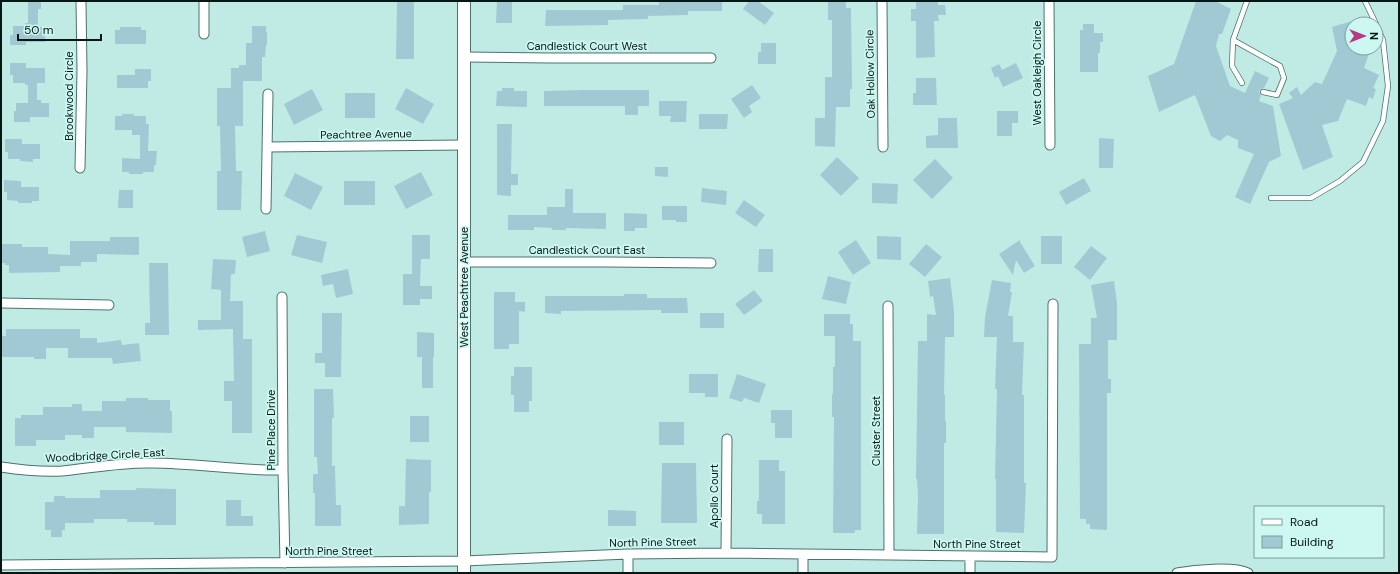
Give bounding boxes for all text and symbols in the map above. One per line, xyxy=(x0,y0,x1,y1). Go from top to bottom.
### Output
scale bar xyxy=(18,16,101,42)
north arrow xyxy=(1344,16,1384,56)
street label: West Oakleigh Circle xyxy=(1030,20,1044,126)
text: 50 m xyxy=(24,22,53,38)
street label: Oak Hollow Circle xyxy=(862,29,878,119)
text: N xyxy=(1367,32,1381,40)
street label: Candlestick Court West xyxy=(527,39,647,53)
street label: Brookwood Circle xyxy=(62,51,76,141)
street label: Peachtree Avenue xyxy=(320,126,412,142)
street label: West Peachtree Avenue xyxy=(457,227,471,347)
street label: Candlestick Court East xyxy=(529,243,645,257)
street label: Pine Place Drive xyxy=(264,390,278,470)
street label: Cluster Street xyxy=(869,396,883,466)
street label: Woodbridge Circle East xyxy=(45,445,165,465)
street label: Apollo Court xyxy=(707,464,721,528)
legend xyxy=(1254,506,1384,558)
text: Road xyxy=(1290,514,1318,530)
street label: North Pine Street xyxy=(609,534,697,550)
text: Building xyxy=(1290,534,1334,550)
street label: North Pine Street xyxy=(933,537,1021,551)
street label: North Pine Street xyxy=(285,544,373,558)

